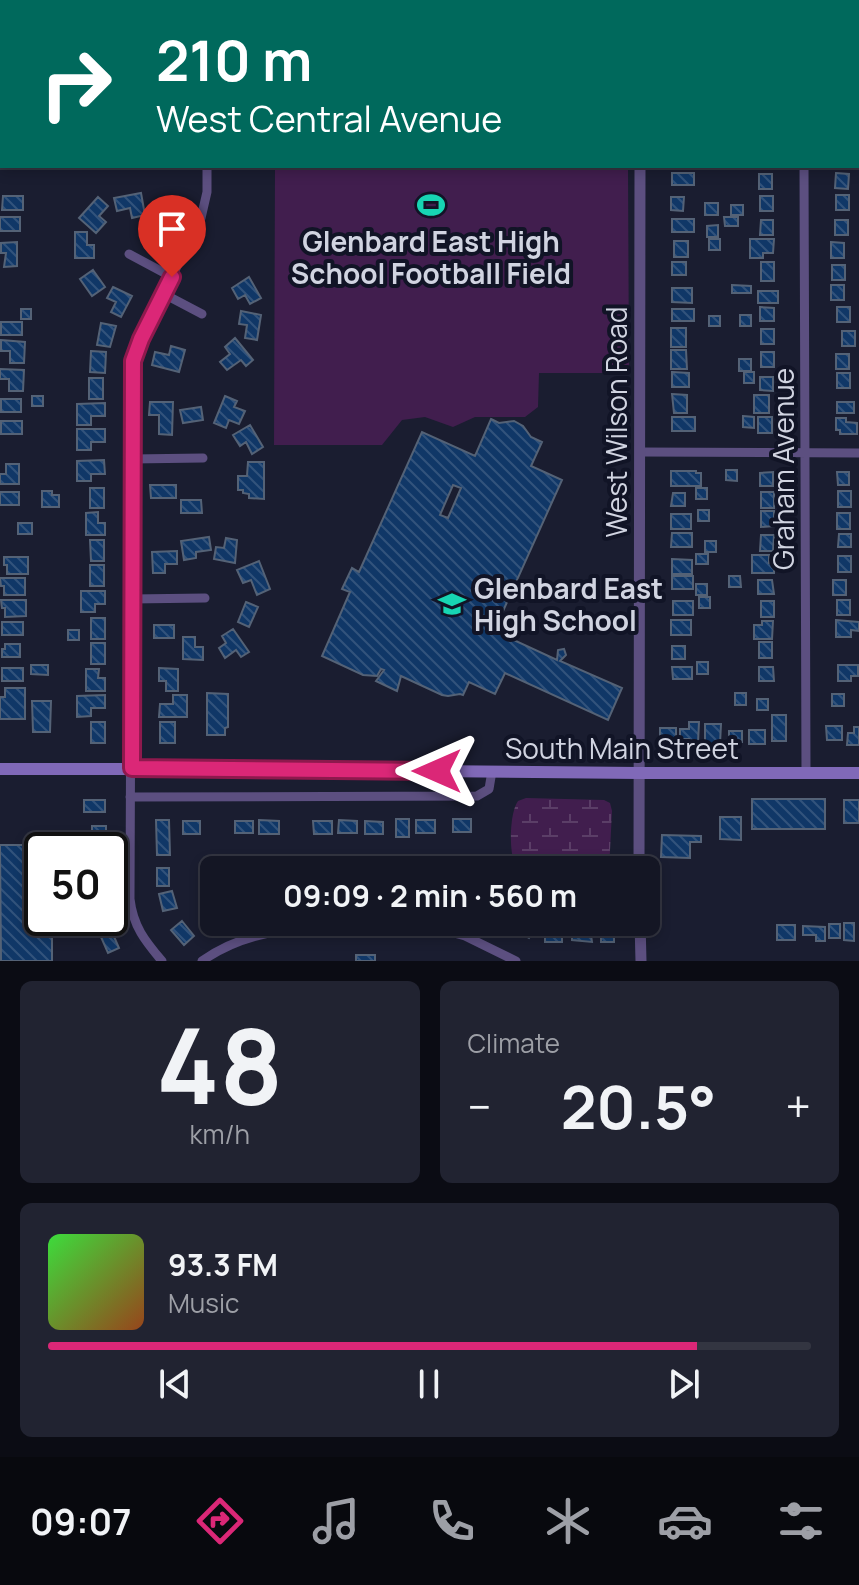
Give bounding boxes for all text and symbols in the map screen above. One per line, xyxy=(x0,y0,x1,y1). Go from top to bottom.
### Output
text: 210 m xyxy=(156,21,312,98)
icon: right xyxy=(24,32,128,136)
text: West Central Avenue xyxy=(156,94,502,143)
sports icon: Glenbard East High School Football Field xyxy=(416,190,446,220)
pin xyxy=(138,195,206,277)
icon: arrive xyxy=(150,207,194,251)
place label: Glenbard East High School Football Field xyxy=(291,222,571,292)
street label: West Wilson Road xyxy=(597,307,635,537)
street label: Graham Avenue xyxy=(764,368,802,570)
place label: Glenbard East High School xyxy=(474,569,663,639)
school or university icon: Glenbard East High School xyxy=(437,589,467,619)
position arrow xyxy=(395,729,479,813)
street label: South Main Street xyxy=(505,729,739,767)
speed limit sign: 50 xyxy=(24,832,128,936)
text: 09:09 · 2 min · 560 m xyxy=(283,875,577,916)
text: 48 xyxy=(156,993,283,1135)
text: Climate xyxy=(468,1025,560,1061)
text: 20.5° xyxy=(561,1065,716,1147)
text: − xyxy=(468,1076,491,1136)
text: + xyxy=(786,1076,811,1136)
text: km/h xyxy=(190,1116,250,1152)
text: 93.3 FM xyxy=(168,1244,278,1285)
text: Music xyxy=(168,1285,239,1321)
icon: previous xyxy=(153,1362,197,1406)
icon: pause xyxy=(407,1362,451,1406)
icon: next xyxy=(662,1362,706,1406)
icon: directions xyxy=(192,1493,248,1549)
icon: music xyxy=(308,1493,364,1549)
icon: phone xyxy=(424,1493,480,1549)
icon: climate xyxy=(540,1493,596,1549)
icon: car xyxy=(657,1493,713,1549)
icon: filters xyxy=(773,1493,829,1549)
text: 09:07 xyxy=(30,1497,131,1546)

